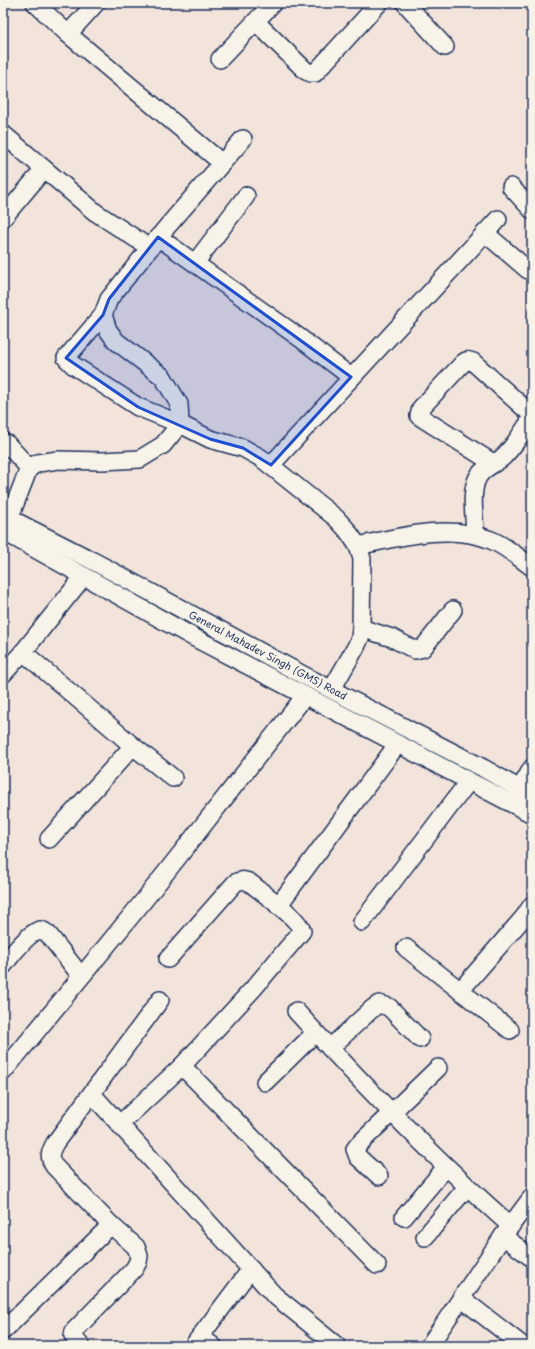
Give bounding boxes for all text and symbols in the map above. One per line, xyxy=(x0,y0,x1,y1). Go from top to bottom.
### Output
street label: General Mahadev Singh (GMS) Road xyxy=(186,606,350,703)

